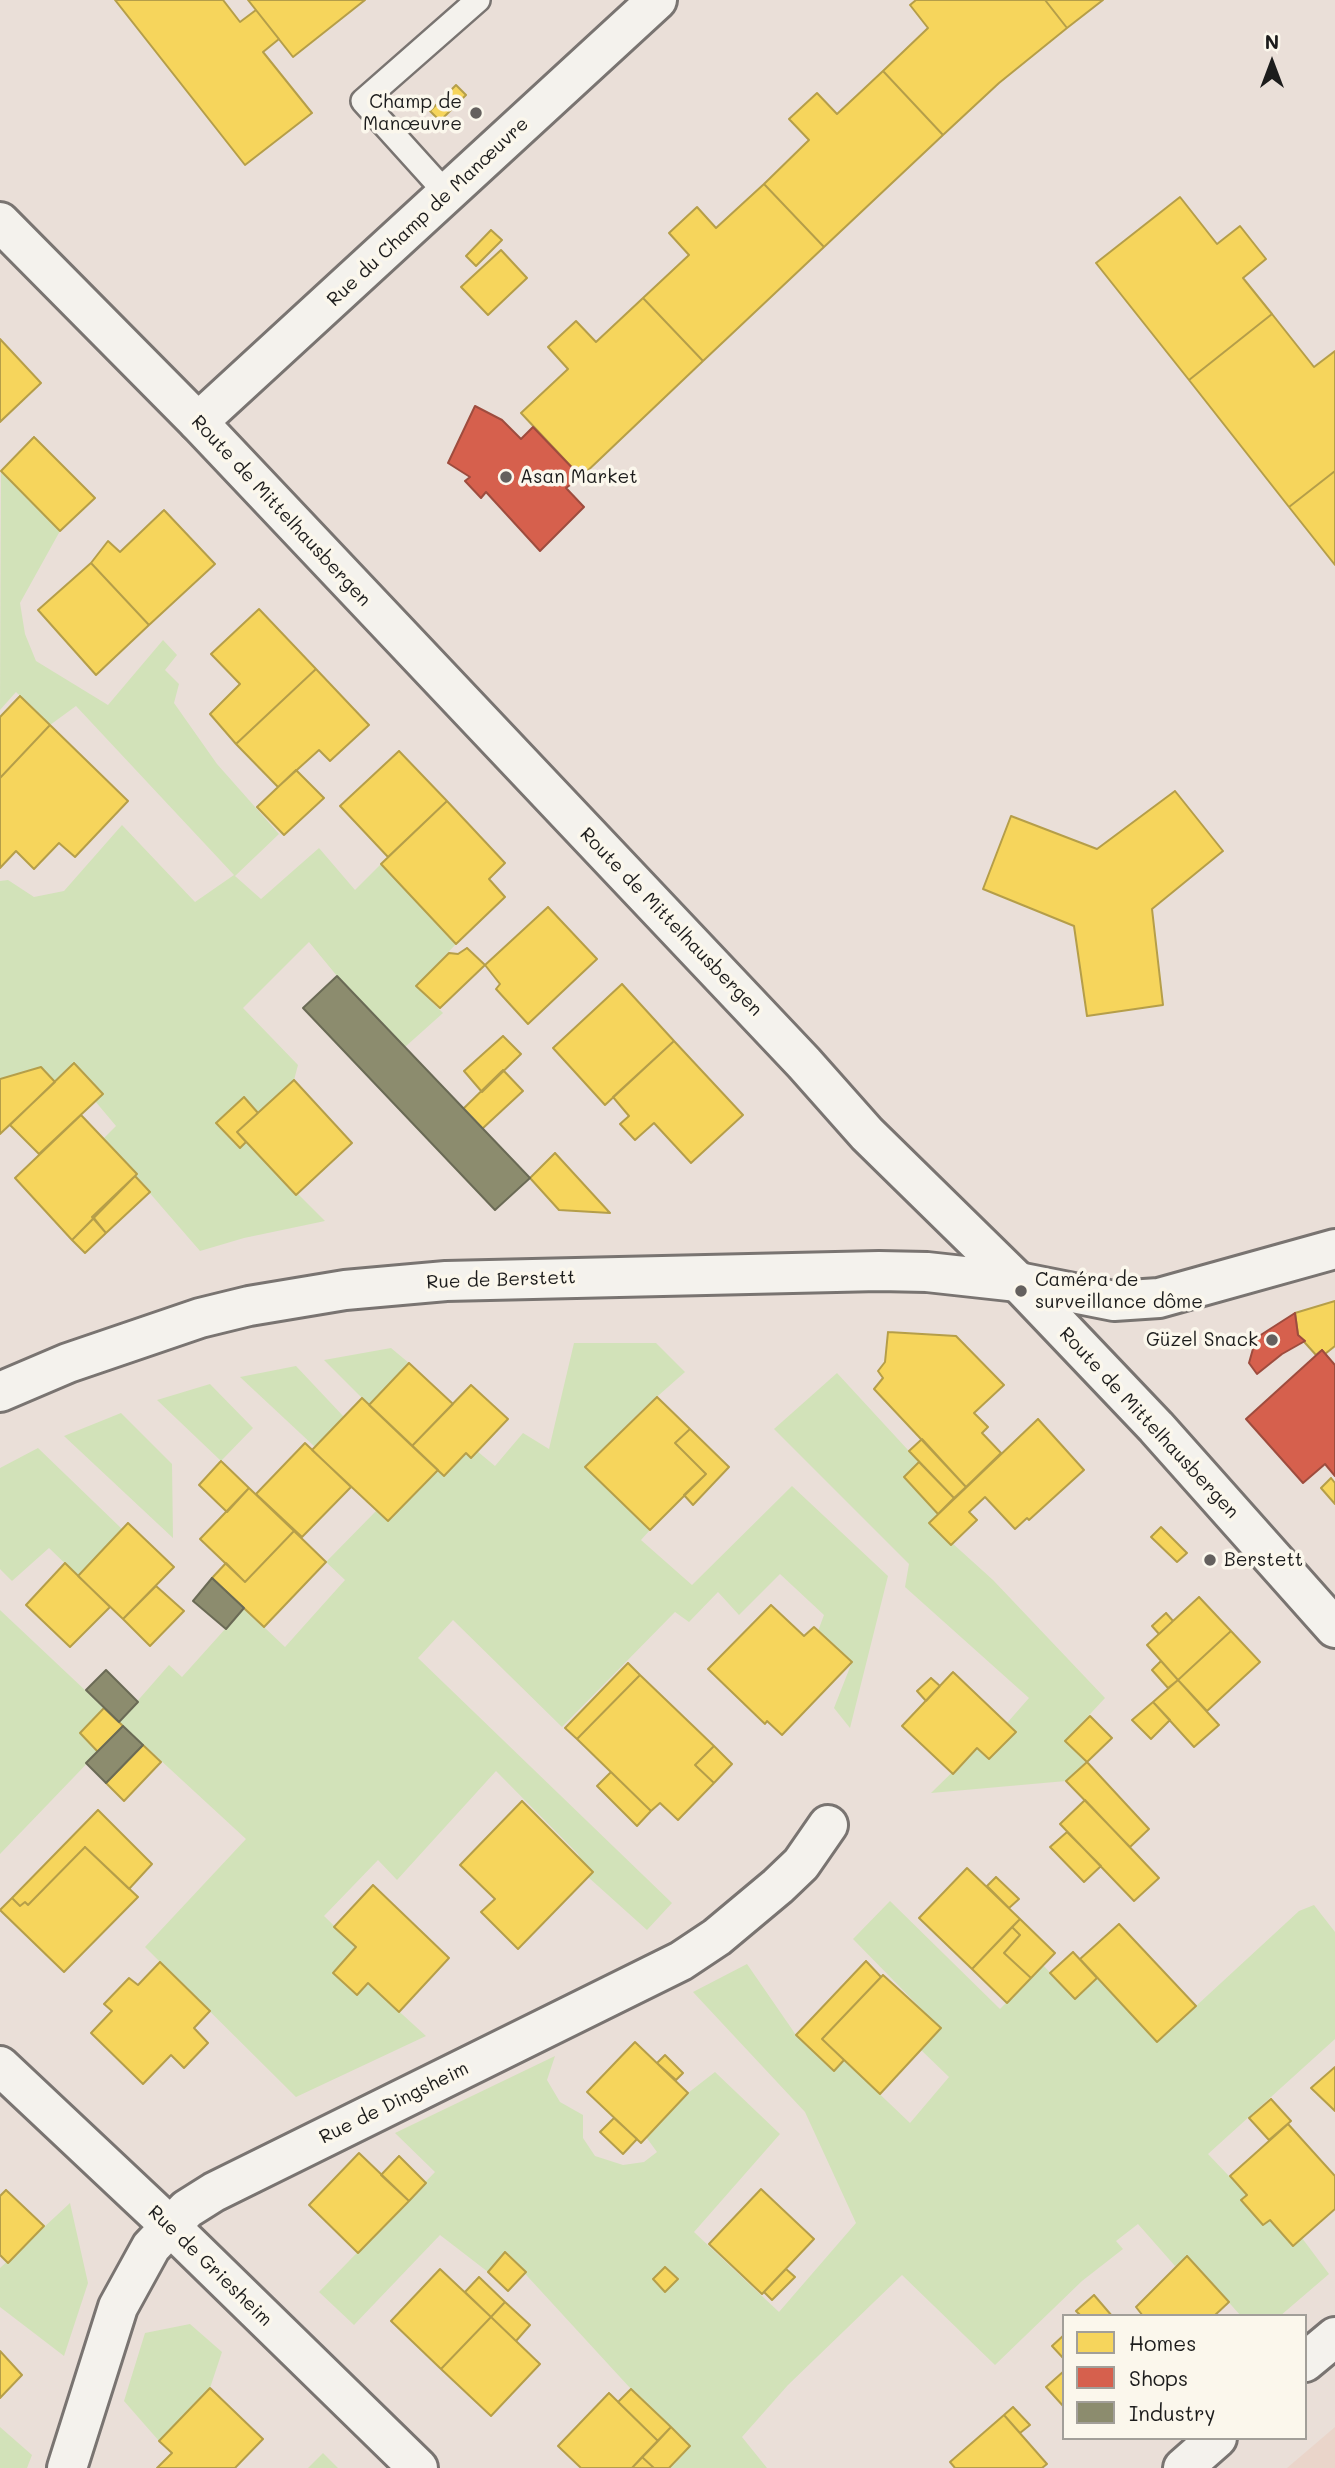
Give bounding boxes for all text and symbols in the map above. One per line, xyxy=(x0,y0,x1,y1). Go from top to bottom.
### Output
north arrow xyxy=(1237,28,1307,98)
text: N xyxy=(1265,29,1279,54)
place label: Champ de Manœuvre xyxy=(363,91,462,135)
marker: Champ de Manœuvre xyxy=(468,105,484,121)
street label: Rue du Champ de Manœuvre xyxy=(323,113,533,311)
street label: Route de Mittelhausbergen xyxy=(186,411,376,611)
place label: Asan Market xyxy=(520,466,638,488)
marker: Asan Market xyxy=(498,469,514,485)
street label: Route de Mittelhausbergen xyxy=(575,823,767,1021)
street label: Rue de Berstett xyxy=(426,1266,576,1294)
place label: Caméra de surveillance dôme xyxy=(1035,1269,1203,1313)
marker: Caméra de surveillance dôme xyxy=(1013,1283,1029,1299)
street label: Route de Mittelhausbergen xyxy=(1054,1323,1244,1523)
place label: Güzel Snack xyxy=(1146,1329,1258,1351)
marker: Güzel Snack xyxy=(1264,1332,1280,1348)
place label: Berstett xyxy=(1224,1549,1303,1571)
marker: Berstett xyxy=(1202,1552,1218,1568)
street label: Rue de Dingsheim xyxy=(316,2057,472,2149)
street label: Rue de Griesheim xyxy=(143,2201,277,2331)
legend xyxy=(1062,2314,1307,2440)
text: Homes xyxy=(1129,2329,1196,2356)
text: Shops xyxy=(1129,2364,1188,2391)
text: Industry xyxy=(1129,2399,1216,2426)

